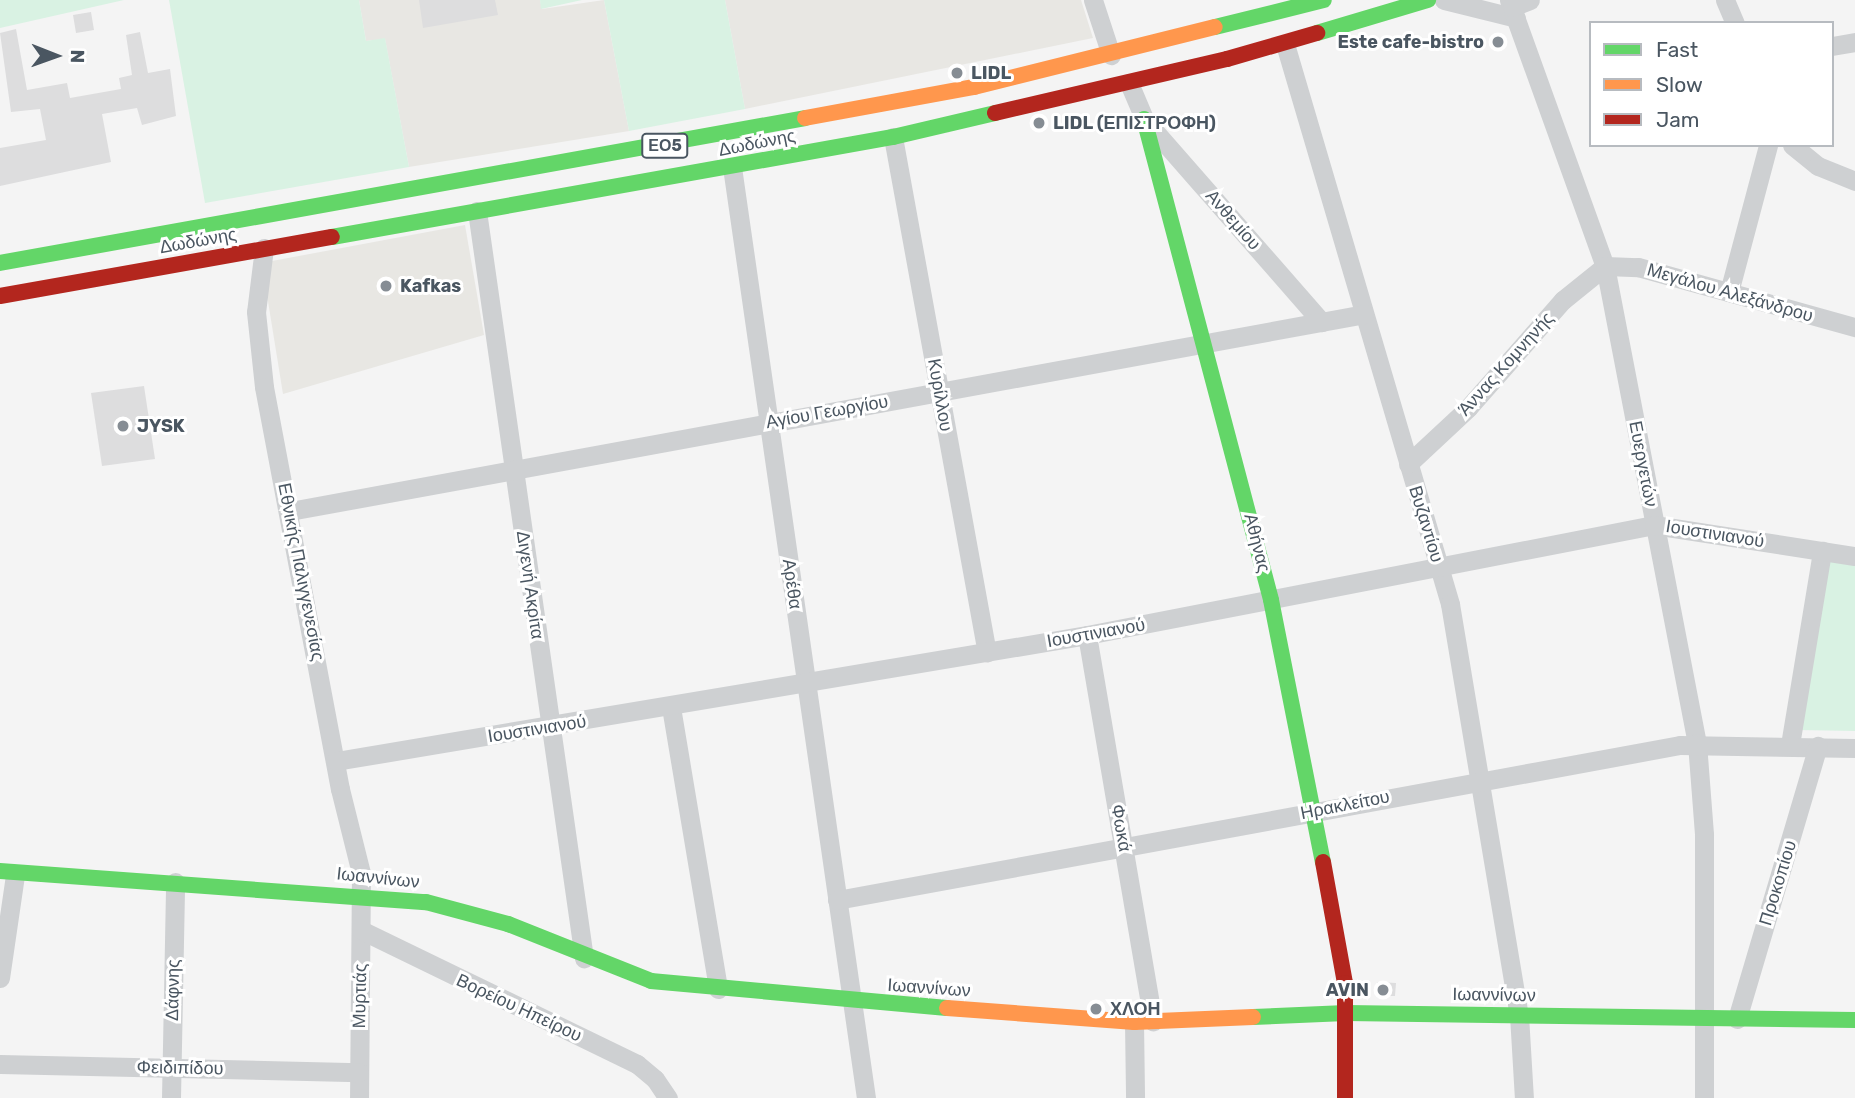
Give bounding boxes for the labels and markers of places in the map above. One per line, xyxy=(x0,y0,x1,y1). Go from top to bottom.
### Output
place label: Este cafe-bistro xyxy=(1337,31,1484,53)
marker: Este cafe-bistro xyxy=(1490,34,1506,50)
place label: LIDL xyxy=(971,62,1011,84)
marker: LIDL xyxy=(949,65,965,81)
place label: LIDL (ΕΠΙΣΤΡΟΦΗ) xyxy=(1053,112,1216,134)
marker: LIDL (ΕΠΙΣΤΡΟΦΗ) xyxy=(1031,115,1047,131)
place label: Kafkas xyxy=(400,275,461,297)
marker: Kafkas xyxy=(378,278,394,294)
place label: JYSK xyxy=(137,415,185,437)
marker: JYSK xyxy=(115,418,131,434)
place label: AVIN xyxy=(1326,979,1369,1001)
marker: AVIN xyxy=(1375,982,1391,998)
place label: ΧΛΟΗ xyxy=(1110,998,1161,1020)
marker: ΧΛΟΗ xyxy=(1088,1001,1104,1017)

